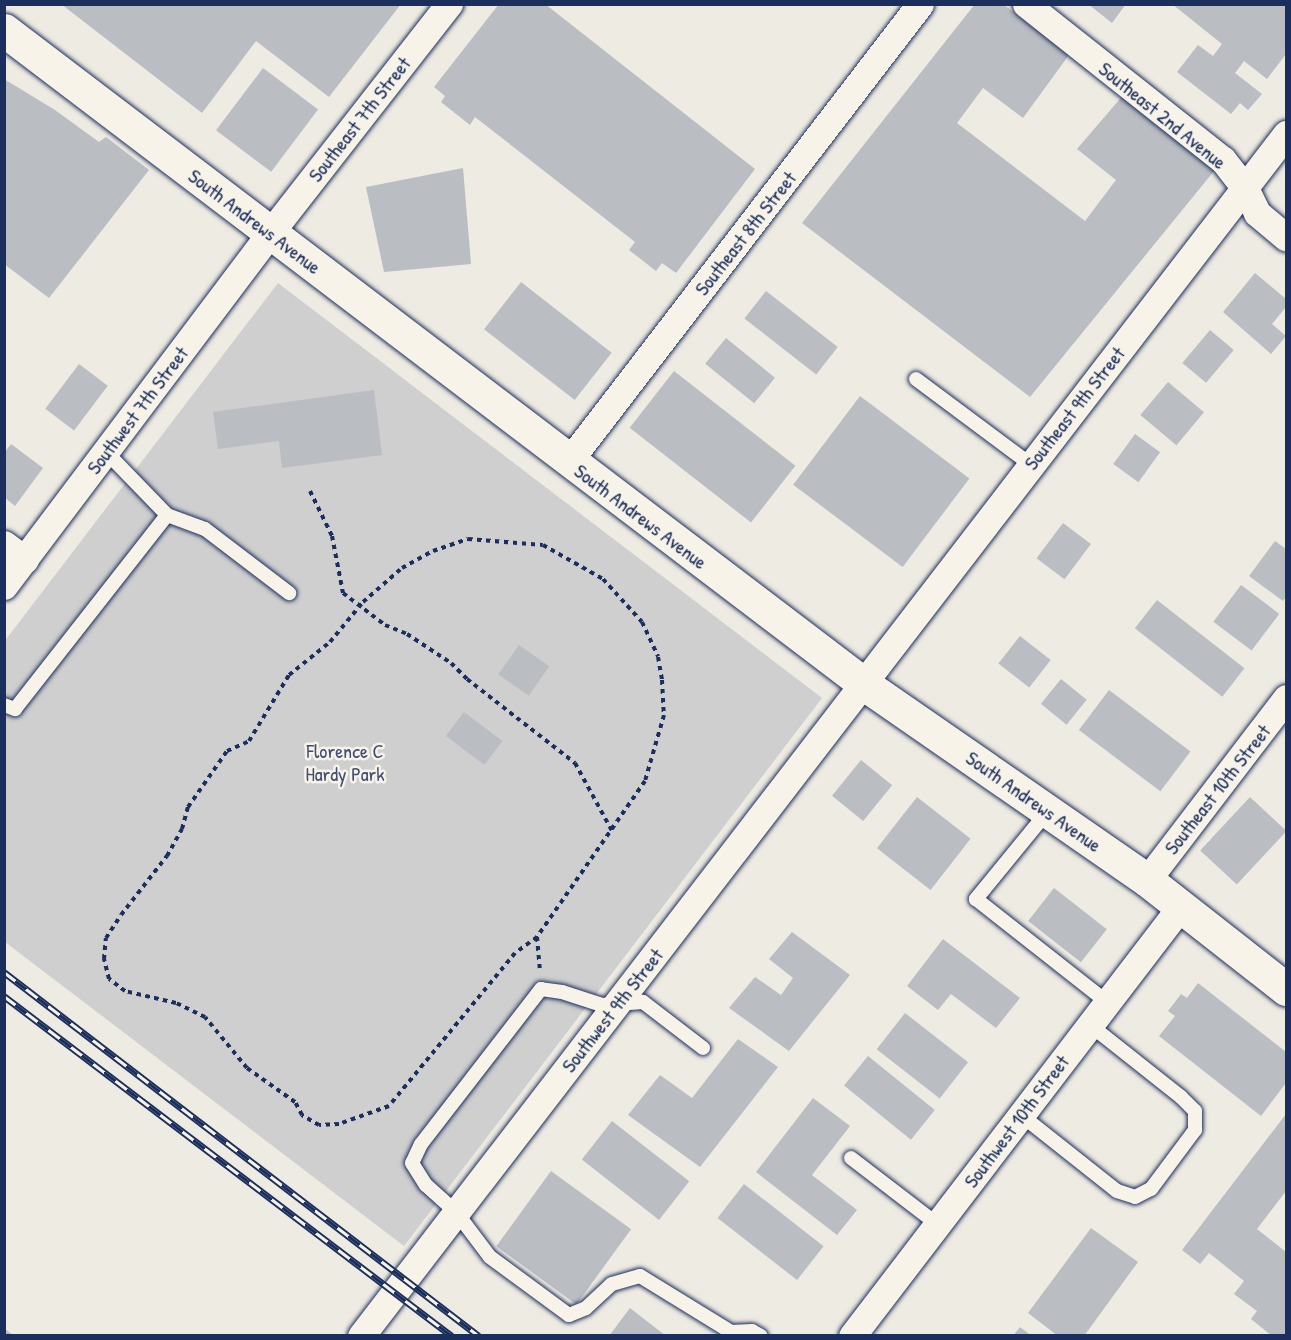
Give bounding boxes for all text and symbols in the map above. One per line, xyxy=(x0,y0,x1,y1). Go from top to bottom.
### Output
street label: Southeast 7th Street xyxy=(303,52,415,186)
street label: Southeast 2nd Avenue xyxy=(1094,56,1232,174)
street label: South Andrews Avenue xyxy=(184,163,326,279)
street label: Southeast 8th Street xyxy=(689,166,801,300)
street label: Southwest 7th Street xyxy=(81,342,193,478)
street label: Southeast 9th Street xyxy=(1019,342,1129,474)
street label: South Andrews Avenue xyxy=(570,458,712,574)
street label: Southeast 10th Street xyxy=(1159,719,1275,859)
park label: Florence C Hardy Park xyxy=(305,738,385,785)
street label: South Andrews Avenue xyxy=(962,745,1106,857)
street label: Southwest 9th Street xyxy=(556,943,668,1077)
street label: Southwest 10th Street xyxy=(958,1050,1074,1192)

